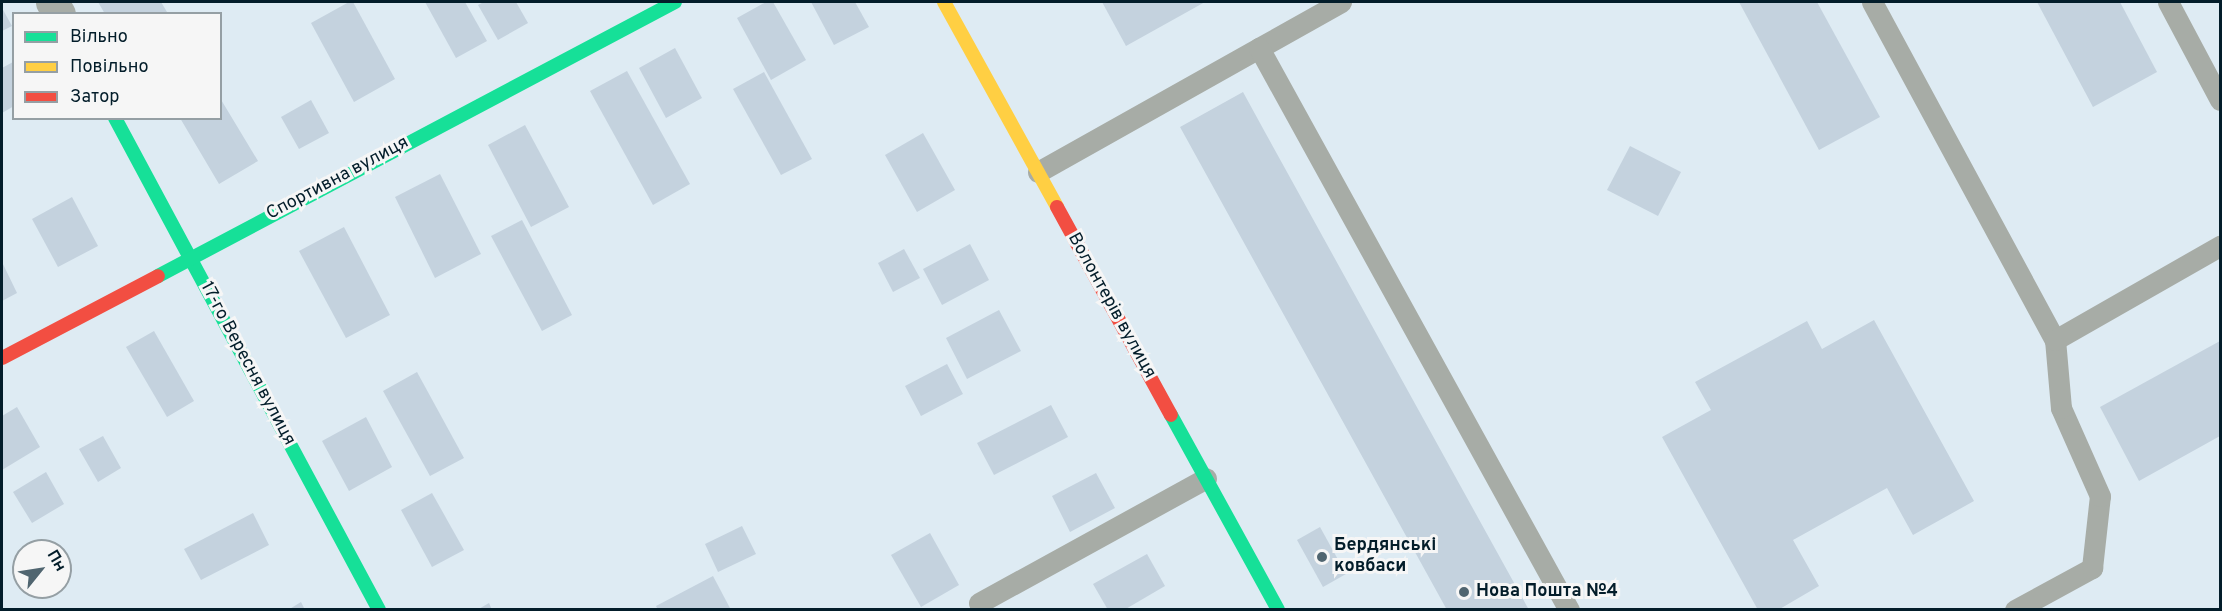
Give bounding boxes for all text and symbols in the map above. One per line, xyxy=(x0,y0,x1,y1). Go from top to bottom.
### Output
legend xyxy=(12,12,222,120)
text: Вільно xyxy=(70,26,128,49)
text: Повільно xyxy=(70,56,149,79)
text: Затор xyxy=(70,86,119,109)
street label: Спортивна вулиця xyxy=(263,132,413,226)
street label: Волонтерів вулиця xyxy=(1062,229,1160,383)
street label: 17-го Вересня вулиця xyxy=(195,279,299,449)
place label: Бердянські ковбаси xyxy=(1334,536,1436,578)
north arrow xyxy=(12,539,72,599)
text: Пн xyxy=(42,547,70,575)
marker: Бердянські ковбаси xyxy=(1315,550,1329,564)
place label: Нова Пошта №4 xyxy=(1476,581,1618,603)
marker: Нова Пошта №4 xyxy=(1457,585,1471,599)

